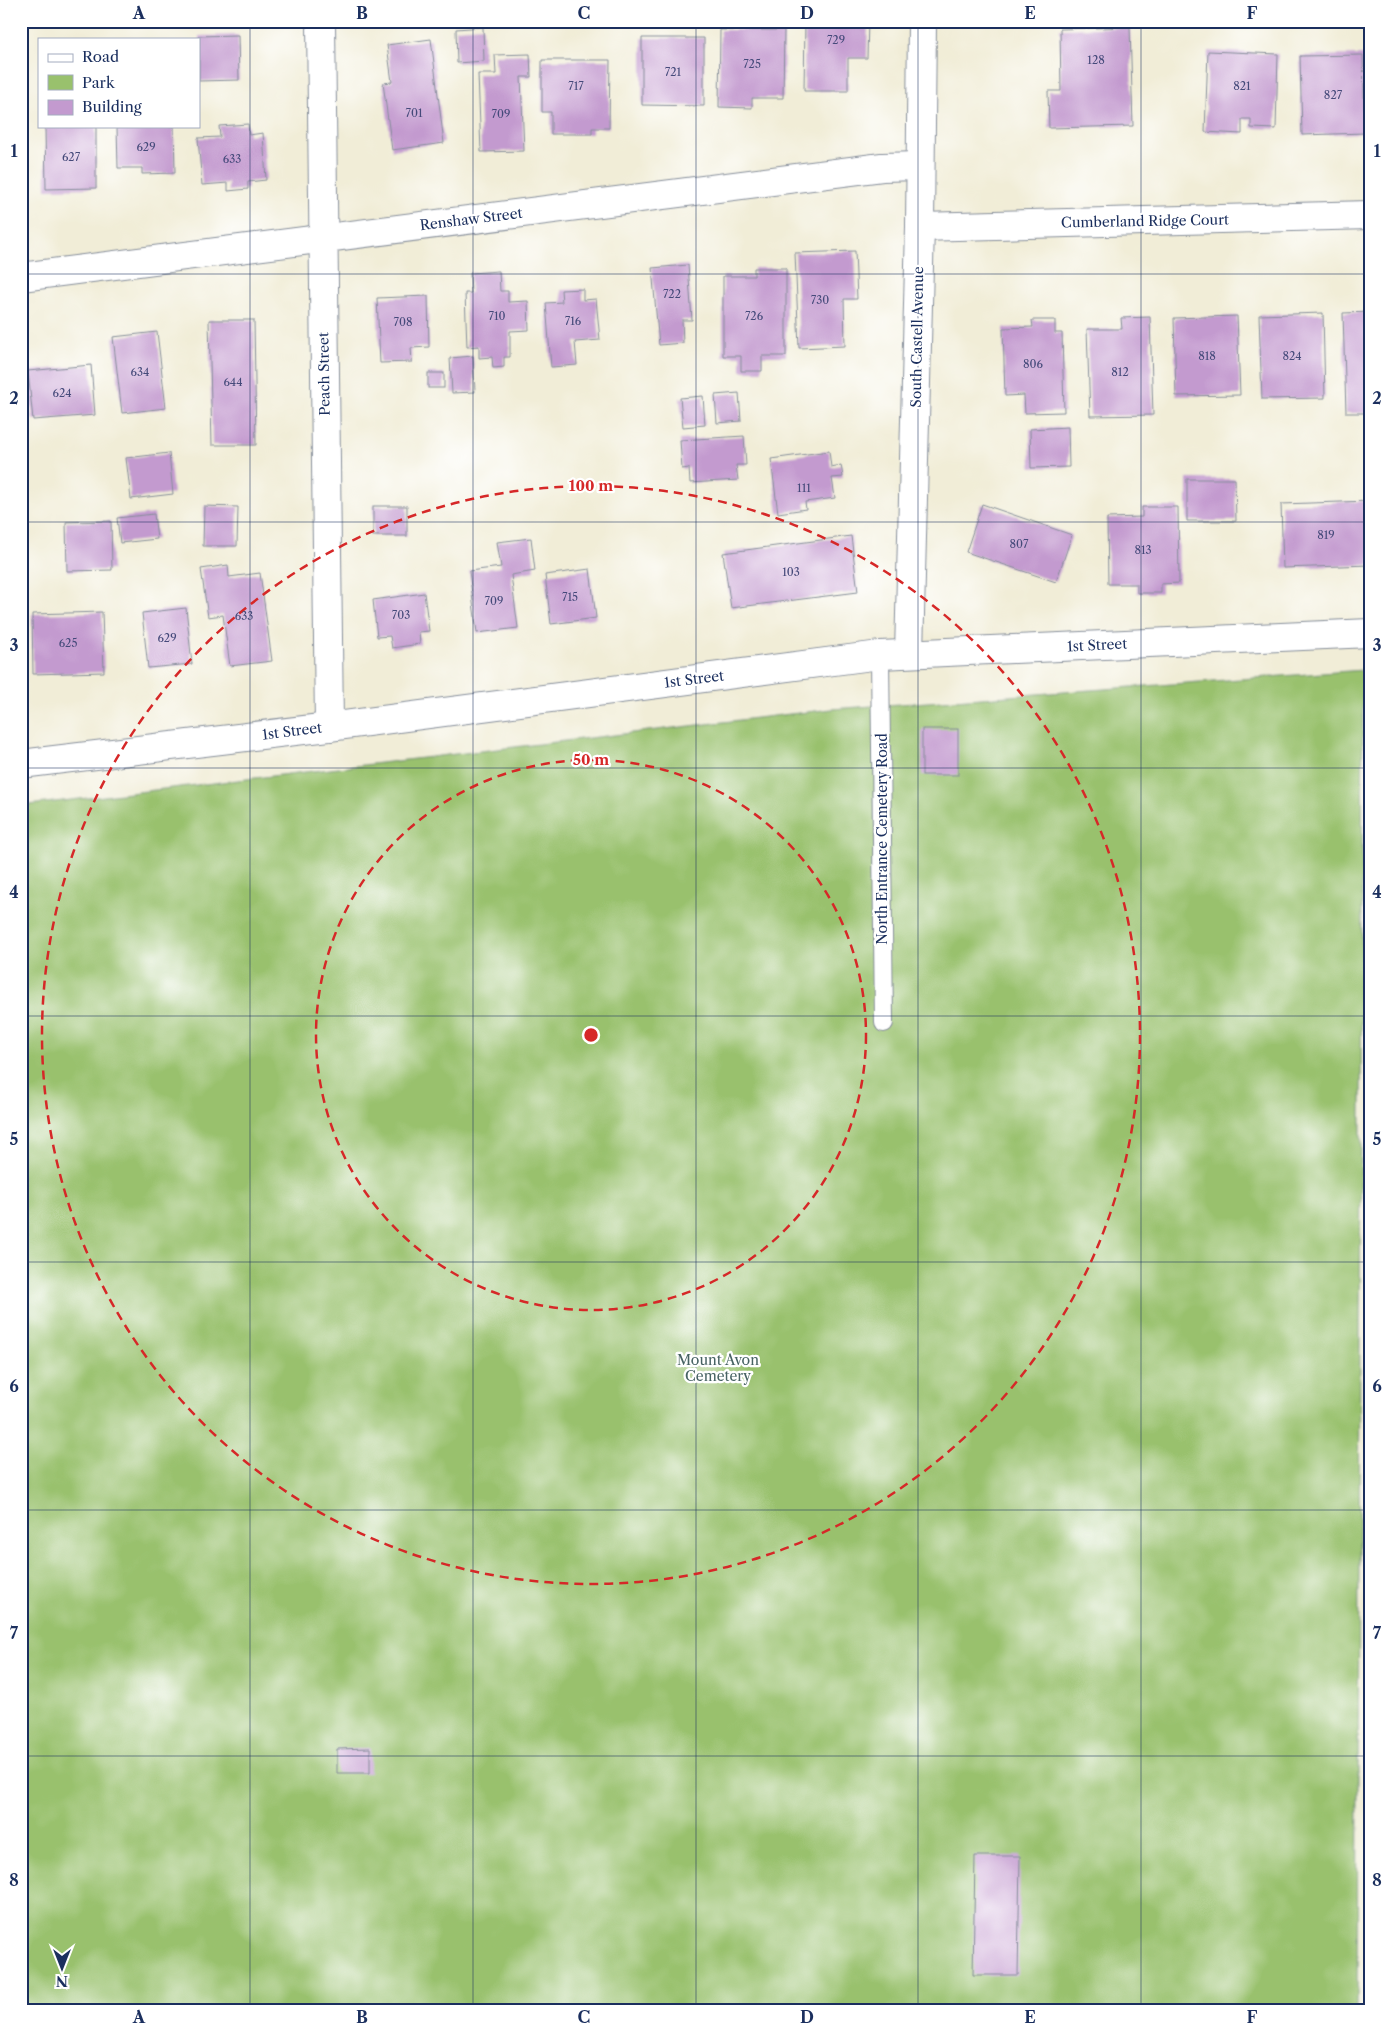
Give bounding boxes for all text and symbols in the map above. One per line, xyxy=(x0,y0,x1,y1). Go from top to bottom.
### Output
text: A xyxy=(132,3,146,23)
text: B xyxy=(356,3,368,23)
text: C xyxy=(578,3,590,23)
text: D xyxy=(800,3,814,23)
text: E xyxy=(1024,3,1036,23)
text: F xyxy=(1247,3,1258,23)
house number: 729 xyxy=(827,33,845,47)
legend xyxy=(38,38,200,128)
text: Road xyxy=(82,47,119,66)
house number: 128 xyxy=(1087,53,1105,67)
house number: 725 xyxy=(743,57,761,71)
house number: 721 xyxy=(665,65,682,79)
text: Park xyxy=(82,73,116,92)
house number: 717 xyxy=(568,79,584,93)
house number: 821 xyxy=(1233,79,1251,93)
house number: 827 xyxy=(1324,88,1343,102)
text: Building xyxy=(82,97,142,116)
house number: 701 xyxy=(405,106,423,120)
house number: 709 xyxy=(492,107,510,121)
house number: 629 xyxy=(136,140,156,154)
text: 1 xyxy=(10,141,18,161)
text: 1 xyxy=(1373,141,1381,161)
house number: 627 xyxy=(62,150,81,164)
house number: 633 xyxy=(223,152,241,166)
street label: Renshaw Street xyxy=(419,204,523,234)
street label: Cumberland Ridge Court xyxy=(1061,211,1229,231)
street label: South Castell Avenue xyxy=(907,266,927,408)
house number: 722 xyxy=(663,287,681,301)
house number: 730 xyxy=(811,293,829,307)
house number: 710 xyxy=(488,309,506,323)
house number: 726 xyxy=(745,309,764,323)
house number: 716 xyxy=(565,314,582,328)
house number: 708 xyxy=(394,315,412,329)
street label: Peach Street xyxy=(314,332,334,416)
house number: 818 xyxy=(1198,349,1216,363)
house number: 824 xyxy=(1282,349,1302,363)
house number: 806 xyxy=(1023,357,1044,371)
house number: 634 xyxy=(131,365,149,379)
house number: 812 xyxy=(1111,365,1129,379)
house number: 644 xyxy=(223,375,243,389)
house number: 624 xyxy=(52,386,72,400)
text: 2 xyxy=(9,388,19,408)
text: 2 xyxy=(1372,388,1382,408)
text: 100 m xyxy=(569,476,613,495)
house number: 111 xyxy=(797,481,811,495)
house number: 819 xyxy=(1317,528,1335,542)
house number: 807 xyxy=(1010,537,1029,551)
house number: 813 xyxy=(1134,543,1152,557)
house number: 103 xyxy=(782,565,800,579)
house number: 715 xyxy=(562,590,578,604)
house number: 709 xyxy=(485,594,503,608)
house number: 703 xyxy=(392,608,410,622)
house number: 633 xyxy=(235,609,253,623)
house number: 629 xyxy=(157,631,177,645)
street label: 1st Street xyxy=(1066,634,1128,656)
text: 3 xyxy=(9,635,19,655)
text: 3 xyxy=(1372,635,1382,655)
house number: 625 xyxy=(59,636,77,650)
street label: 1st Street xyxy=(663,666,725,692)
street label: 1st Street xyxy=(261,718,323,744)
street label: North Entrance Cemetery Road xyxy=(873,733,891,945)
text: 50 m xyxy=(573,750,609,769)
text: 4 xyxy=(9,882,19,902)
text: 4 xyxy=(1372,882,1382,902)
centre of rings xyxy=(582,1026,600,1044)
text: 5 xyxy=(10,1129,19,1149)
text: 5 xyxy=(1373,1129,1382,1149)
park label: Mount Avon Cemetery xyxy=(677,1351,759,1385)
text: 6 xyxy=(9,1376,19,1396)
text: 6 xyxy=(1372,1376,1382,1396)
text: 7 xyxy=(10,1623,19,1643)
text: 7 xyxy=(1373,1623,1382,1643)
text: 8 xyxy=(9,1870,19,1890)
text: 8 xyxy=(1372,1870,1382,1890)
north arrow xyxy=(38,1944,88,1994)
text: N xyxy=(56,1972,68,1990)
text: A xyxy=(132,2007,146,2027)
text: B xyxy=(356,2007,368,2027)
text: C xyxy=(578,2007,590,2027)
text: D xyxy=(800,2007,814,2027)
text: E xyxy=(1024,2007,1036,2027)
text: F xyxy=(1247,2007,1258,2027)

